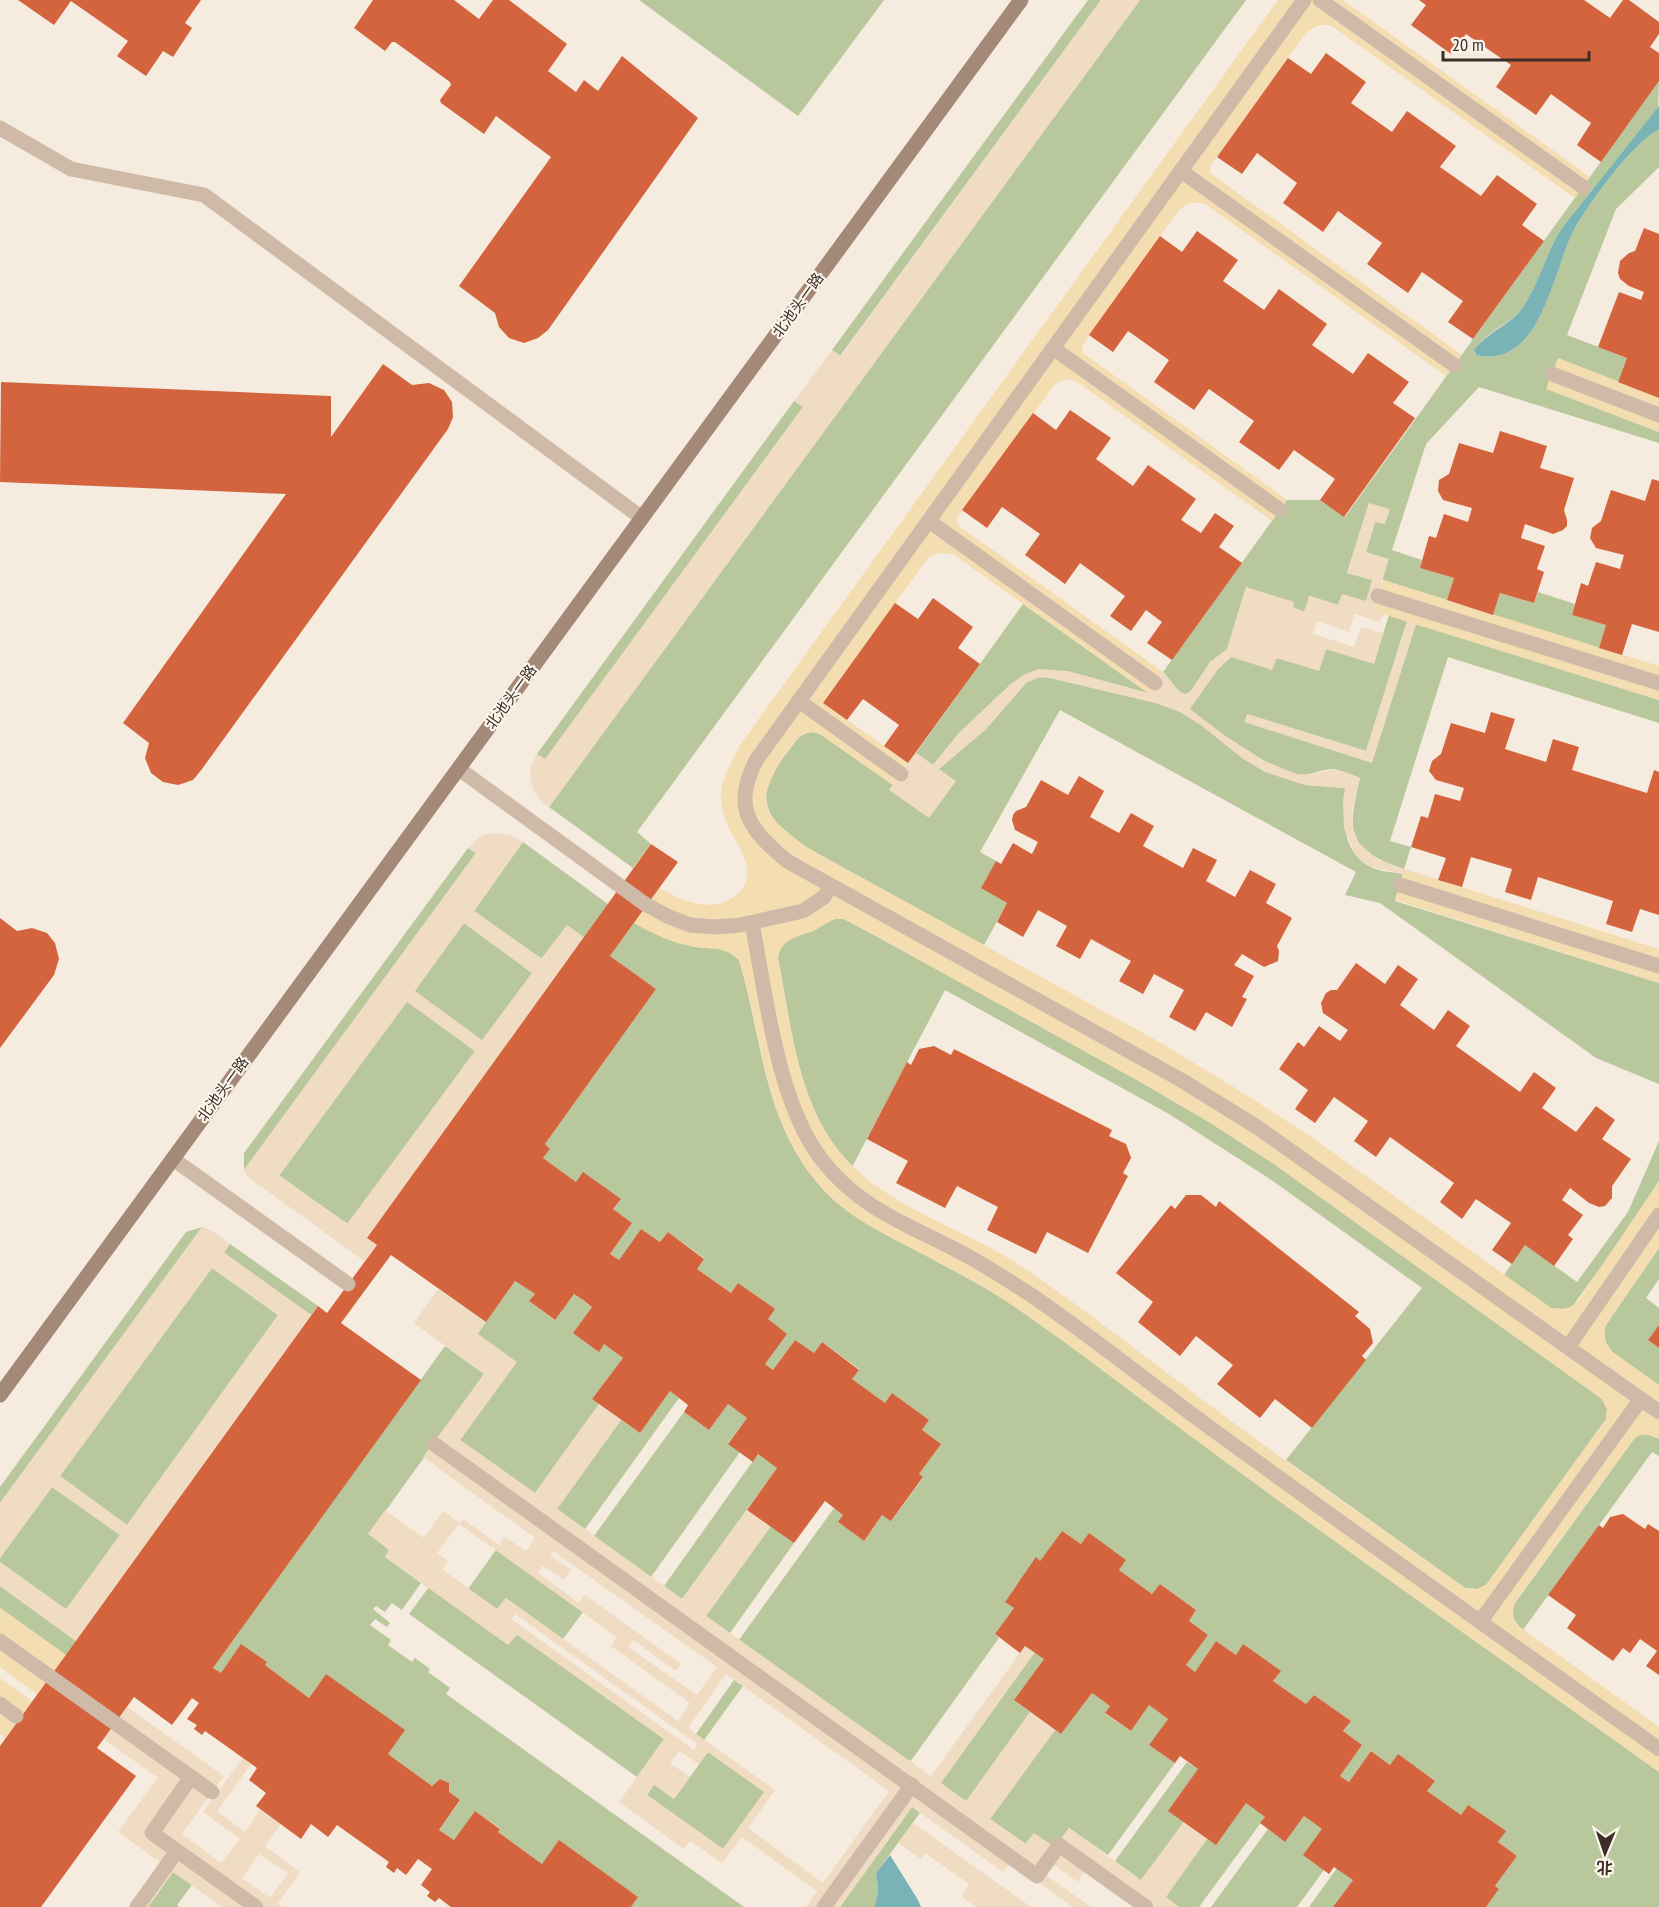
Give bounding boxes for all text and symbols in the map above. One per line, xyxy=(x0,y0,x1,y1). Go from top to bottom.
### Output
scale bar xyxy=(1443,24,1588,62)
text: 20 m xyxy=(1452,33,1484,56)
street label: 北池头一路 xyxy=(768,269,827,341)
street label: 北池头一路 xyxy=(481,661,540,733)
street label: 北池头一路 xyxy=(193,1053,252,1125)
north arrow xyxy=(1575,1823,1635,1883)
text: 北 xyxy=(1596,1858,1613,1878)

